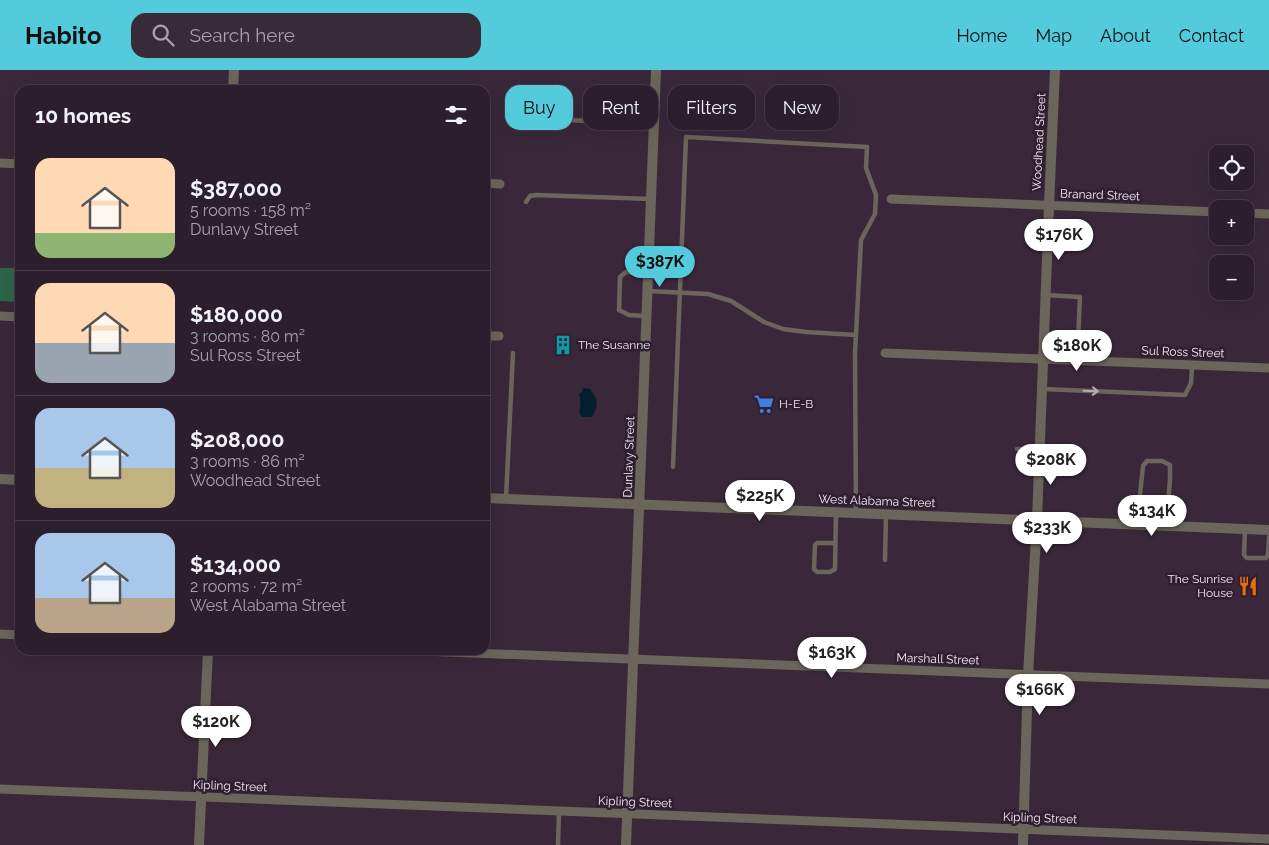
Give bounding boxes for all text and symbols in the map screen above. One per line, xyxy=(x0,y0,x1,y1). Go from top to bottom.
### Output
search box xyxy=(131,13,481,58)
text: Habito xyxy=(25,21,101,50)
icon: search xyxy=(149,21,177,49)
text: Search here xyxy=(189,24,295,46)
text: Home xyxy=(956,25,1007,46)
text: Map xyxy=(1035,25,1072,46)
text: About xyxy=(1100,25,1151,46)
text: Contact xyxy=(1179,25,1244,46)
chip: Buy xyxy=(505,85,573,130)
chip: Rent xyxy=(583,85,658,130)
chip: Filters xyxy=(668,85,755,130)
chip: New xyxy=(765,85,839,130)
street label: Woodhead Street xyxy=(1029,93,1049,191)
icon: filters xyxy=(442,101,470,129)
text: 10 homes xyxy=(35,103,131,128)
map controls xyxy=(1209,145,1254,300)
button: locate xyxy=(1209,145,1254,190)
text: $387,000 xyxy=(190,176,282,201)
icon: home xyxy=(75,178,135,238)
street label: Branard Street xyxy=(1060,187,1140,203)
button: + xyxy=(1209,200,1254,245)
text: 5 rooms · 158 m² xyxy=(190,201,311,220)
pin: $176K xyxy=(1024,218,1094,261)
text: Dunlavy Street xyxy=(190,220,298,239)
text: $176K xyxy=(1035,225,1083,244)
pin: $387K xyxy=(625,246,695,288)
text: $387K xyxy=(636,252,684,271)
button: − xyxy=(1209,255,1254,300)
text: $180,000 xyxy=(190,302,283,327)
icon: home xyxy=(75,303,135,363)
text: 3 rooms · 80 m² xyxy=(190,327,305,346)
pin: $180K xyxy=(1042,330,1112,372)
building icon: The Susanne xyxy=(552,334,574,356)
text: $180K xyxy=(1053,336,1101,355)
place label: The Susanne xyxy=(578,338,650,352)
street label: Sul Ross Street xyxy=(1141,344,1225,360)
text: Sul Ross Street xyxy=(190,346,301,365)
one-way arrow xyxy=(1082,386,1098,395)
supermarket icon: H-E-B xyxy=(753,393,775,415)
place label: H-E-B xyxy=(779,397,813,411)
street label: Dunlavy Street xyxy=(621,416,637,498)
text: $208,000 xyxy=(190,427,284,452)
icon: home xyxy=(75,428,135,488)
pin: $208K xyxy=(1016,444,1086,486)
text: $208K xyxy=(1026,450,1076,469)
text: 3 rooms · 86 m² xyxy=(190,452,305,471)
text: Woodhead Street xyxy=(190,471,321,490)
pin: $225K xyxy=(725,480,795,522)
text: $225K xyxy=(736,486,784,505)
street label: West Alabama Street xyxy=(818,492,936,510)
pin: $134K xyxy=(1117,494,1187,537)
text: $134K xyxy=(1129,501,1175,520)
pin: $233K xyxy=(1012,512,1082,554)
text: $233K xyxy=(1023,518,1071,537)
text: $134,000 xyxy=(190,552,281,577)
icon: home xyxy=(75,553,135,613)
place label: The Sunrise House xyxy=(1168,572,1233,600)
restaurant icon: The Sunrise House xyxy=(1237,575,1259,597)
text: 2 rooms · 72 m² xyxy=(190,577,302,596)
text: West Alabama Street xyxy=(190,596,346,615)
pin: $163K xyxy=(797,636,867,679)
text: $163K xyxy=(808,643,856,662)
street label: Marshall Street xyxy=(896,651,980,667)
pin: $166K xyxy=(1005,674,1075,716)
text: $166K xyxy=(1016,680,1064,699)
pin: $120K xyxy=(181,706,251,748)
text: $120K xyxy=(192,712,240,731)
street label: Kipling Street xyxy=(193,778,267,794)
street label: Kipling Street xyxy=(598,794,672,810)
street label: Kipling Street xyxy=(1003,810,1077,826)

